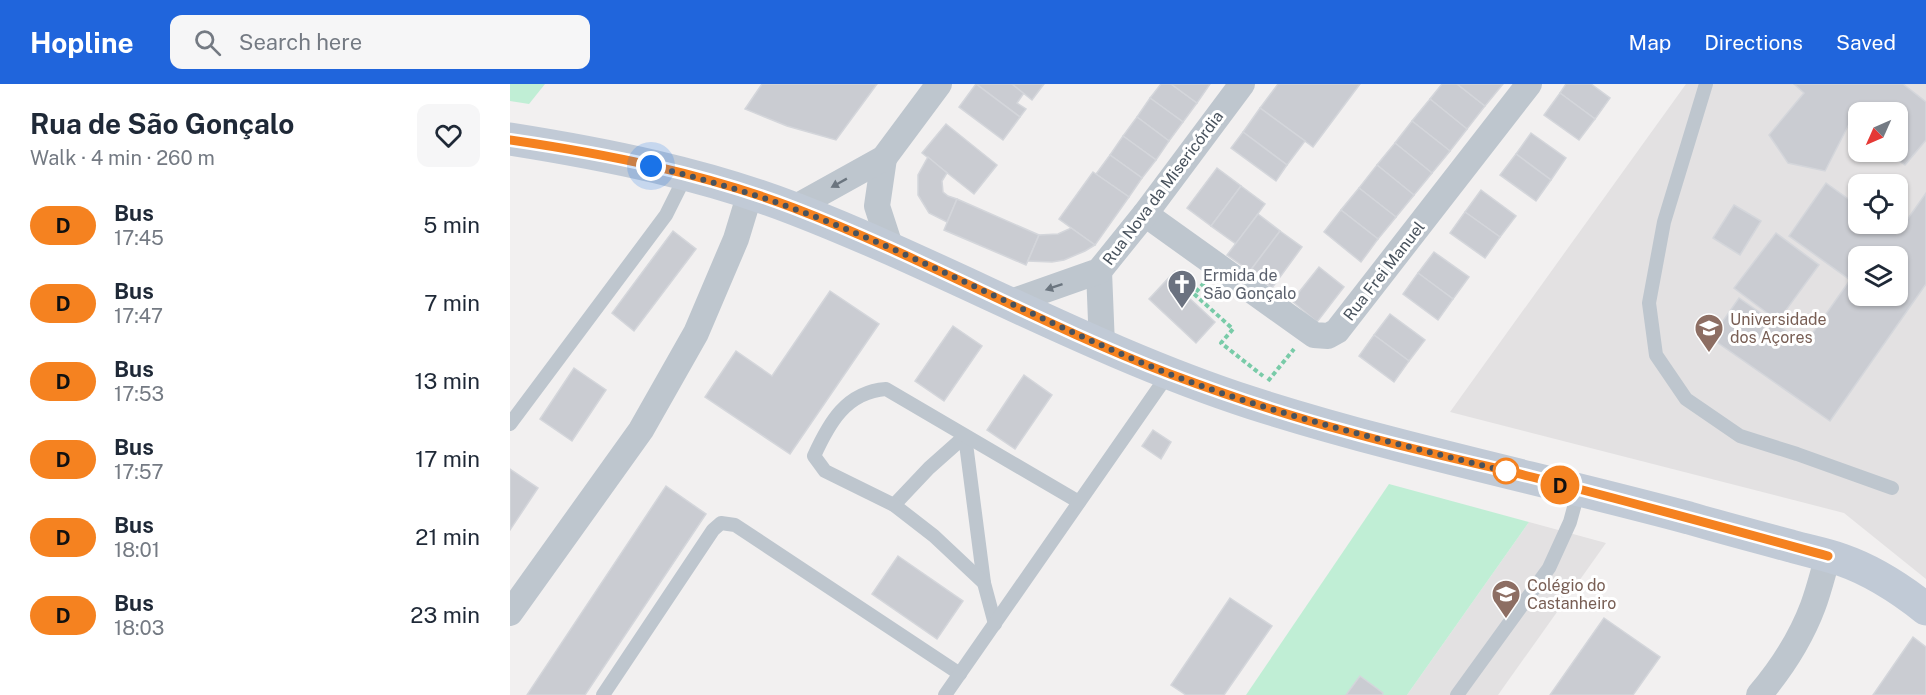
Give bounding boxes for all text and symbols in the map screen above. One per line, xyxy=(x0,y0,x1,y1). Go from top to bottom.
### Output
search box xyxy=(170,15,590,69)
text: Hopline xyxy=(30,26,134,59)
icon: search xyxy=(191,26,224,59)
text: Search here xyxy=(239,29,362,55)
text: Map xyxy=(1629,30,1671,55)
text: Directions xyxy=(1704,30,1803,55)
text: Saved xyxy=(1836,30,1896,55)
north arrow xyxy=(1848,102,1908,162)
map controls xyxy=(1848,102,1908,306)
button: heart xyxy=(417,104,480,167)
text: Rua de São Gonçalo xyxy=(30,107,294,140)
street label: Rua Nova da Misericórdia xyxy=(1099,107,1227,269)
text: Walk · 4 min · 260 m xyxy=(30,146,215,170)
your location xyxy=(636,151,666,181)
button: locate xyxy=(1848,174,1908,234)
one-way arrow xyxy=(830,178,847,188)
text: Bus xyxy=(114,200,154,226)
text: 5 min xyxy=(423,212,480,238)
text: D xyxy=(55,213,71,238)
street label: Rua Frei Manuel xyxy=(1339,217,1429,324)
text: 17:45 xyxy=(114,226,164,250)
button: layers xyxy=(1848,246,1908,306)
place label: Ermida de São Gonçalo xyxy=(1203,266,1296,303)
church icon: Ermida de São Gonçalo xyxy=(1166,268,1198,310)
text: Bus xyxy=(114,278,154,304)
one-way arrow xyxy=(1044,282,1062,292)
text: 7 min xyxy=(424,290,480,316)
text: D xyxy=(55,291,71,316)
text: 17:47 xyxy=(114,304,163,328)
place label: Universidade dos Açores xyxy=(1730,310,1827,347)
school or university icon: Universidade dos Açores xyxy=(1693,312,1725,354)
text: Bus xyxy=(114,356,154,382)
text: 13 min xyxy=(415,368,480,394)
text: D xyxy=(55,369,71,394)
text: 17:53 xyxy=(114,382,164,406)
text: Bus xyxy=(114,434,154,460)
text: 17 min xyxy=(415,446,480,472)
text: D xyxy=(55,447,71,472)
unlabelled marker xyxy=(1493,458,1519,484)
text: 17:57 xyxy=(114,460,163,484)
line badge: D xyxy=(1540,466,1580,504)
text: D xyxy=(1552,473,1568,498)
text: Bus xyxy=(114,512,154,538)
text: 21 min xyxy=(415,524,480,550)
text: D xyxy=(55,525,71,550)
text: 18:01 xyxy=(114,538,160,562)
place label: Colégio do Castanheiro xyxy=(1527,576,1616,613)
school or university icon: Colégio do Castanheiro xyxy=(1490,578,1522,620)
text: Bus xyxy=(114,590,154,616)
text: 23 min xyxy=(410,602,480,628)
text: D xyxy=(55,603,71,628)
text: 18:03 xyxy=(114,616,164,640)

